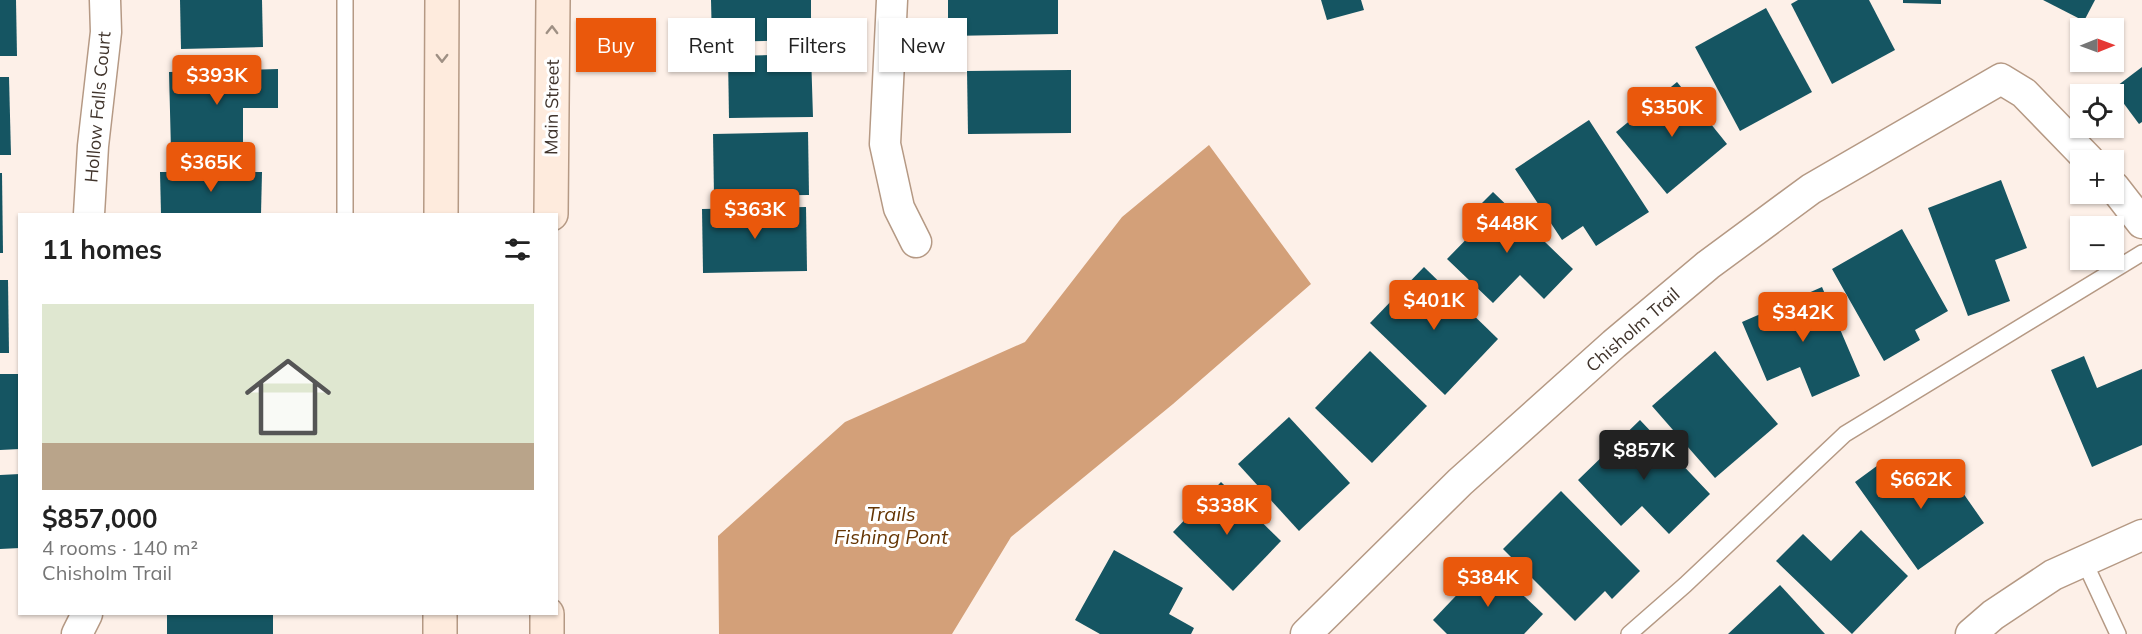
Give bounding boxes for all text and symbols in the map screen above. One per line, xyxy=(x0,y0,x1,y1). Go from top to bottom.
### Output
chip: Buy xyxy=(576,18,656,72)
chip: Rent xyxy=(668,18,755,72)
chip: Filters xyxy=(767,18,867,72)
chip: New xyxy=(879,18,967,72)
north arrow xyxy=(2070,18,2124,72)
map controls xyxy=(2070,18,2124,270)
one-way arrow xyxy=(546,26,559,35)
street label: Hollow Falls Court xyxy=(79,30,116,183)
one-way arrow xyxy=(436,54,448,63)
pin: $393K xyxy=(175,55,259,106)
street label: Main Street xyxy=(539,59,564,155)
text: $393K xyxy=(186,62,248,87)
button: locate xyxy=(2070,84,2124,138)
pin: $350K xyxy=(1630,87,1714,138)
text: $350K xyxy=(1641,94,1703,119)
pin: $365K xyxy=(169,142,253,193)
text: $365K xyxy=(180,149,242,174)
button: + xyxy=(2070,150,2124,204)
pin: $363K xyxy=(713,189,797,240)
text: $363K xyxy=(724,196,786,221)
pin: $448K xyxy=(1465,203,1549,254)
text: $448K xyxy=(1476,210,1538,235)
button: − xyxy=(2070,216,2124,270)
text: 11 homes xyxy=(42,233,162,266)
icon: filters xyxy=(501,233,534,266)
pin: $401K xyxy=(1392,280,1476,331)
street label: Chisholm Trail xyxy=(1581,283,1684,377)
text: $401K xyxy=(1403,287,1465,312)
pin: $342K xyxy=(1761,292,1845,343)
text: $342K xyxy=(1772,299,1834,324)
icon: home xyxy=(234,343,342,451)
pin: $857K xyxy=(1602,430,1686,481)
text: $857K xyxy=(1613,437,1675,462)
pin: $662K xyxy=(1879,459,1963,510)
text: $662K xyxy=(1890,466,1952,491)
pin: $338K xyxy=(1185,485,1269,536)
text: $338K xyxy=(1196,492,1258,517)
water label: Trails Fishing Pont xyxy=(834,501,949,549)
text: $857,000 xyxy=(42,502,158,535)
text: 4 rooms · 140 m² xyxy=(42,535,198,560)
pin: $384K xyxy=(1446,557,1530,608)
text: Chisholm Trail xyxy=(42,560,172,585)
text: $384K xyxy=(1457,564,1519,589)

